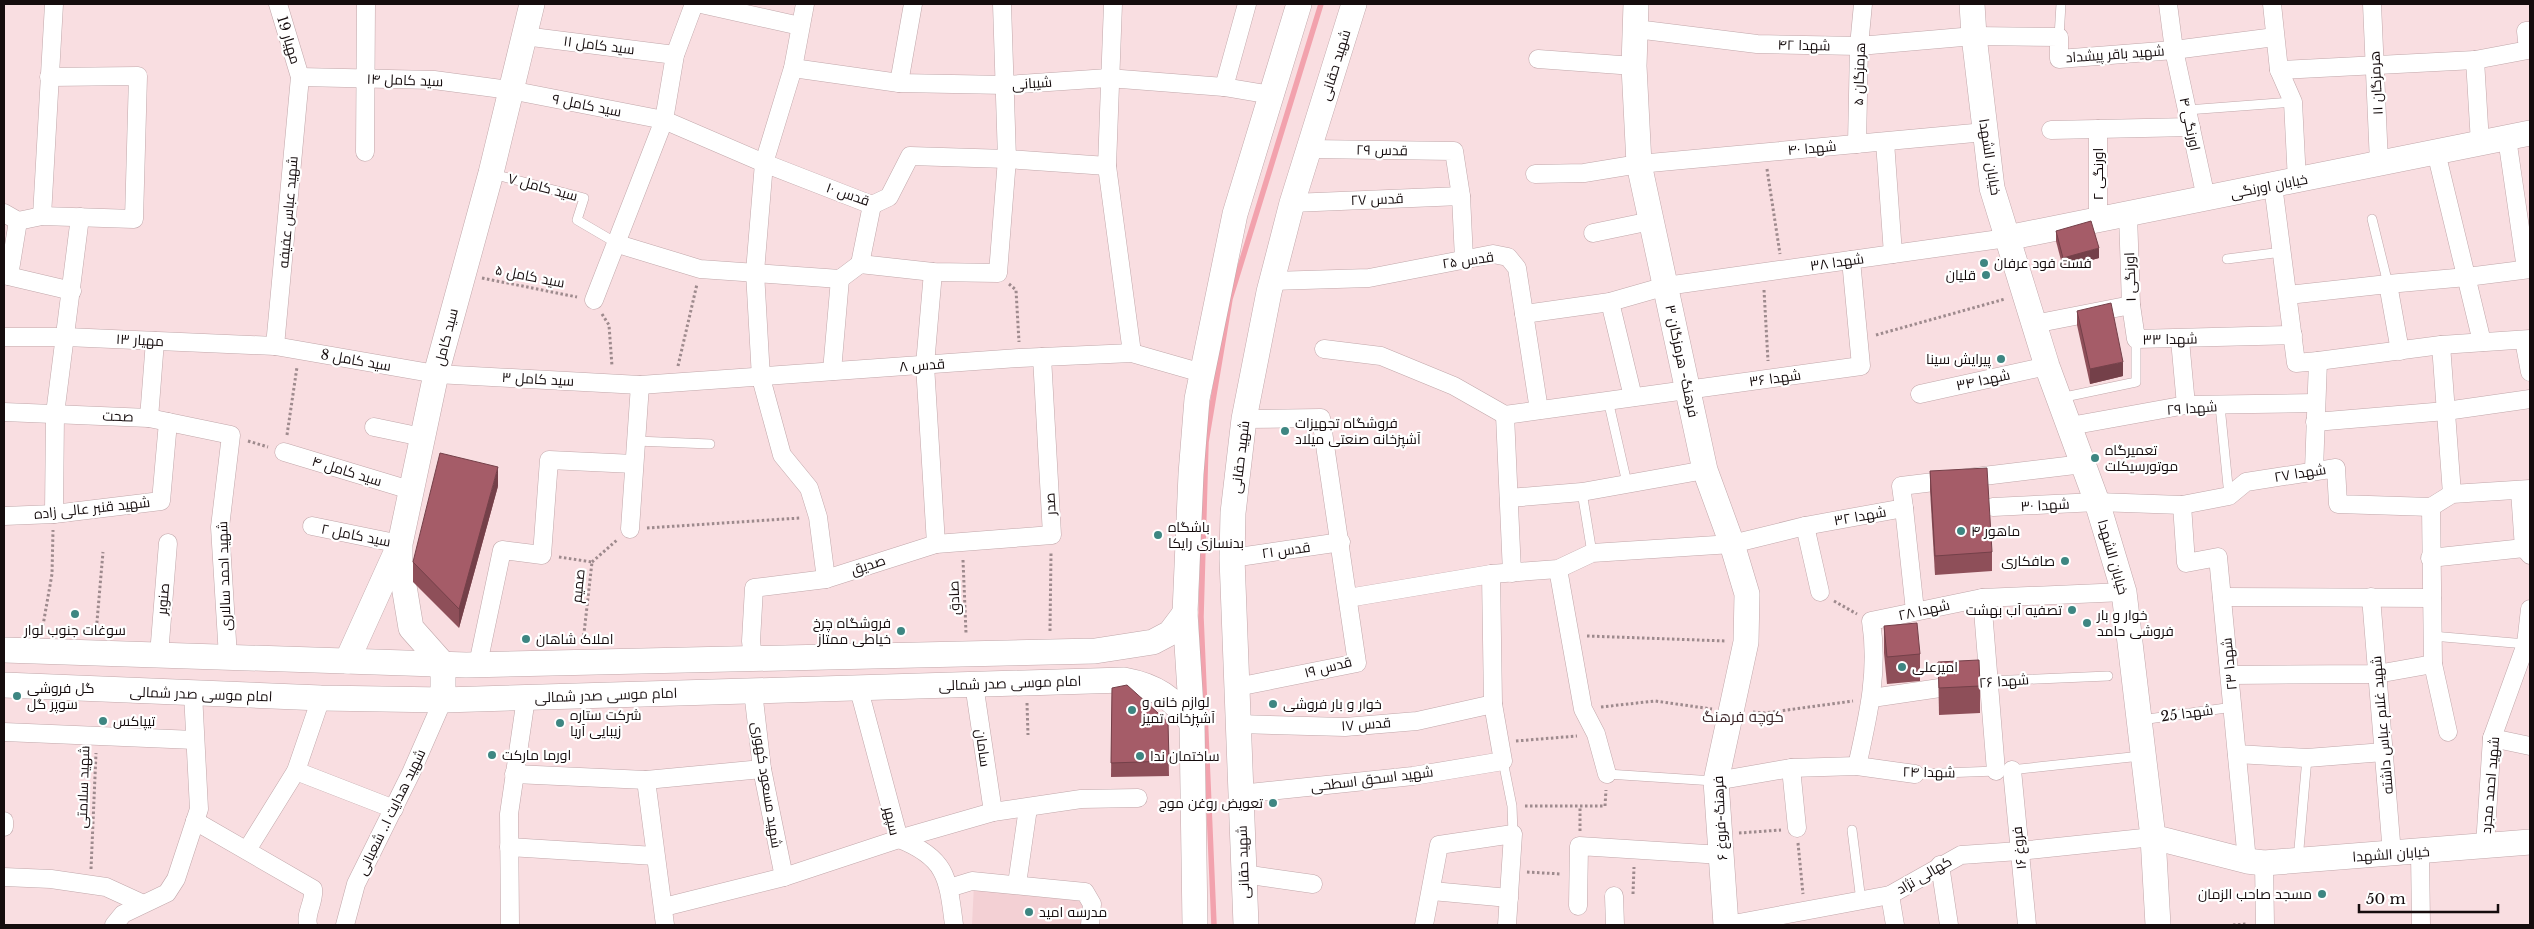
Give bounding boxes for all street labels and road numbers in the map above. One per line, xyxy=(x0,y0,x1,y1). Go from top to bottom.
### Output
street label: مهیار 19 xyxy=(273,14,305,66)
street label: شهید حقانی xyxy=(1316,27,1354,103)
street label: سید کامل ۱۱ xyxy=(562,32,636,58)
street label: شهدا ۴۲ xyxy=(1777,36,1831,54)
street label: هرمزگان ۵ xyxy=(1849,42,1869,106)
street label: شهید باقر پیشداد xyxy=(2065,42,2165,67)
street label: هرمزگان ۱۱ xyxy=(2365,51,2387,115)
street label: سید کامل ۱۴ xyxy=(366,70,444,90)
street label: شیبانی xyxy=(1011,73,1053,93)
street label: سید کامل ۹ xyxy=(551,89,623,121)
street label: اورنگی ۴ xyxy=(2176,96,2204,152)
street label: خیابان الشهدا xyxy=(1975,117,2005,197)
street label: شهدا ۴۰ xyxy=(1787,137,1837,159)
street label: قدس ۲۹ xyxy=(1356,141,1408,159)
street label: اورنگی ۲ xyxy=(2089,148,2107,200)
street label: شهید عباس عفیفه xyxy=(274,155,302,269)
street label: سید کامل ۷ xyxy=(506,169,580,205)
street label: خیابان اورنگی xyxy=(2229,170,2309,202)
street label: قدس ۱۰ xyxy=(824,178,872,210)
street label: قدس ۲۷ xyxy=(1350,189,1404,209)
street label: قدس ۲۵ xyxy=(1441,247,1495,273)
street label: شهدا ۳۸ xyxy=(1809,249,1865,275)
street label: اورنگی ۱ xyxy=(2120,252,2140,302)
street label: سید کامل ۵ xyxy=(494,260,566,292)
street label: فرهنگ- هرمزگان ۳ xyxy=(1661,303,1703,419)
street label: سید کامل xyxy=(430,306,462,368)
street label: مهیار ۱۳ xyxy=(116,330,164,350)
street label: شهدا ۳۳ xyxy=(2142,330,2198,348)
street label: سید کامل 8 xyxy=(319,345,393,375)
street label: قدس ۸ xyxy=(899,354,945,376)
street label: شهدا ۳۶ xyxy=(1748,365,1802,391)
street label: شهدا ۳۴ xyxy=(1954,365,2012,395)
street label: سید کامل ۳ xyxy=(501,368,575,390)
street label: شهدا ۲۹ xyxy=(2166,397,2218,419)
street label: صحت xyxy=(102,406,134,426)
street label: شهید حقانی xyxy=(1227,419,1253,495)
street label: سید کامل ۴ xyxy=(310,452,384,490)
street label: شهدا ۲۷ xyxy=(2273,460,2327,486)
street label: صدر xyxy=(1040,492,1060,517)
street label: شهید قنبر عالی زاده xyxy=(33,493,151,523)
street label: شهدا ۳۰ xyxy=(2020,495,2070,515)
street label: شهدا ۳۲ xyxy=(1832,503,1888,529)
street label: خیابان الشهدا xyxy=(2094,517,2132,597)
street label: سید کامل ۲ xyxy=(320,519,392,551)
street label: شهید احمد سالاری xyxy=(213,521,235,631)
street label: قدس ۲۱ xyxy=(1261,538,1311,562)
street label: صدیق xyxy=(848,551,888,579)
street label: صمیم xyxy=(567,568,590,604)
street label: صادق xyxy=(944,580,964,616)
street label: صنوبر xyxy=(153,582,173,617)
street label: شهدا ۲۸ xyxy=(1897,596,1951,624)
street label: شهدا ۲۳ xyxy=(2217,637,2241,691)
street label: قدس ۱۹ xyxy=(1302,652,1354,682)
street label: شهید غلام عباس داشته xyxy=(2367,655,2398,795)
street label: شهدا ۲۶ xyxy=(1978,670,2030,692)
street label: امام موسی صدر شمالی xyxy=(938,672,1082,695)
street label: امام موسی صدر شمالی xyxy=(129,683,273,706)
street label: امام موسی صدر شمالی xyxy=(534,684,678,707)
street label: شهدا 25 xyxy=(2160,700,2214,726)
street label: قدس ۱۷ xyxy=(1340,713,1392,735)
street label: شهید مسعود کهوری xyxy=(748,721,786,849)
street label: سامان xyxy=(971,728,995,768)
street label: شهید احمد مجرد xyxy=(2477,736,2503,834)
street label: شهید سلامتی xyxy=(73,745,93,829)
street label: شهید هدایت ا.. شعبانی xyxy=(353,746,429,878)
street label: شهید اسحق اسطحی xyxy=(1310,763,1434,795)
street label: شهدا ۲۴ xyxy=(1902,763,1956,781)
street label: فرهنگ-فروغ ۶ xyxy=(1709,775,1731,861)
street label: سپهر xyxy=(879,804,904,837)
street label: شهید حقانی xyxy=(1233,825,1253,899)
street label: فروغ ۱۶ xyxy=(2008,826,2030,870)
street label: خیابان الشهدا xyxy=(2352,842,2430,866)
street label: کهالی نژاد xyxy=(1893,852,1955,898)

